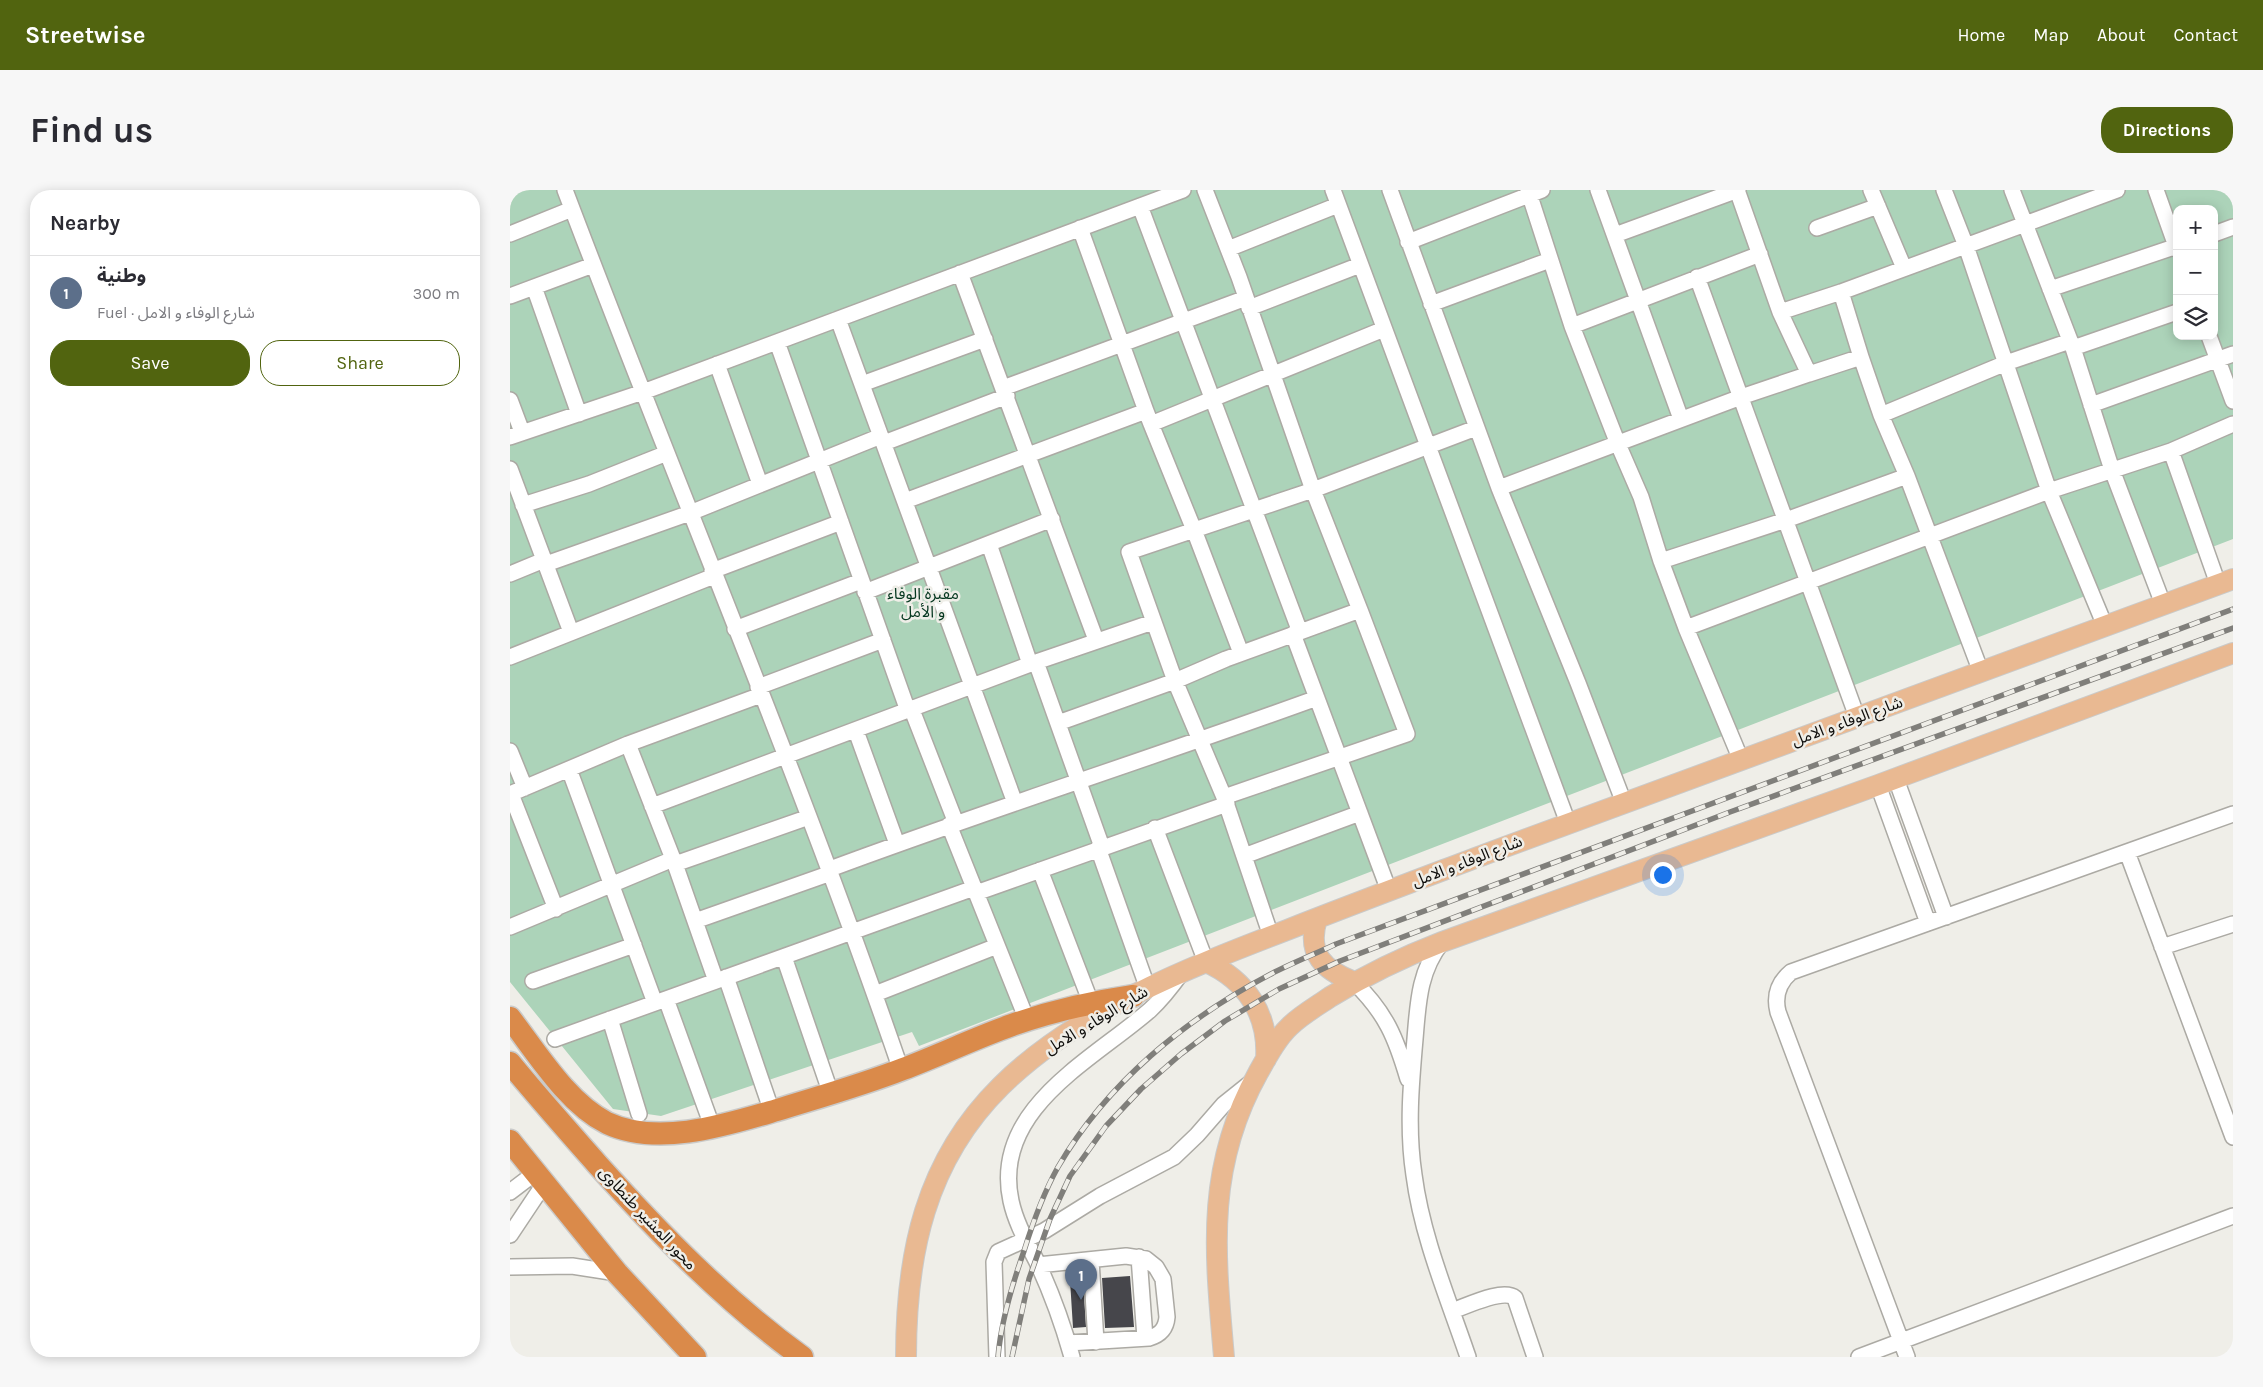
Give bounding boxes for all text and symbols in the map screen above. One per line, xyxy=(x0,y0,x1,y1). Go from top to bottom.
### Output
text: Streetwise xyxy=(25,21,146,49)
text: Home xyxy=(1957,24,2005,46)
text: Map xyxy=(2033,24,2069,46)
text: About xyxy=(2097,24,2146,46)
text: Contact xyxy=(2174,24,2238,46)
button: Directions xyxy=(2101,107,2233,153)
text: Find us xyxy=(30,110,153,151)
map controls xyxy=(2173,205,2218,340)
button: + xyxy=(2173,205,2218,250)
text: Nearby xyxy=(50,211,120,235)
button: − xyxy=(2173,250,2218,295)
text: وطنية xyxy=(97,265,146,287)
text: 1 xyxy=(63,284,69,303)
text: 300 m xyxy=(413,284,460,303)
button: layers xyxy=(2173,295,2218,340)
text: Fuel · شارع الوفاء و الامل xyxy=(97,303,255,322)
button: Save xyxy=(50,340,250,386)
button: Share xyxy=(260,340,460,386)
park label: مقبرة الوفاء و الأمل xyxy=(887,584,959,621)
street label: شارع الوفاء و الامل xyxy=(1789,692,1906,753)
street label: شارع الوفاء و الامل xyxy=(1409,831,1526,894)
your location xyxy=(1650,862,1676,888)
street label: شارع الوفاء و الامل xyxy=(1041,982,1153,1061)
street label: محور المشير طنطاوى xyxy=(595,1162,701,1274)
pin: 1 xyxy=(1065,1259,1097,1300)

